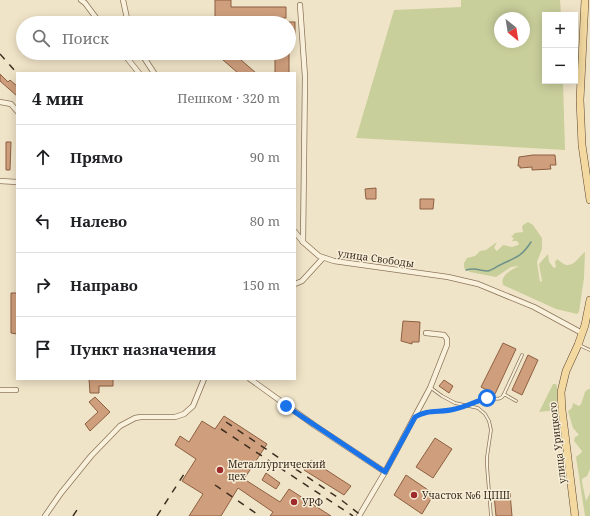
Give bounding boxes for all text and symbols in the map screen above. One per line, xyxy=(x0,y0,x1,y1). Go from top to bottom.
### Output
north arrow xyxy=(494,12,530,48)
map controls xyxy=(542,12,578,84)
button: + xyxy=(542,12,578,48)
search box xyxy=(16,16,296,60)
icon: search xyxy=(30,27,52,49)
text: Поиск xyxy=(62,28,109,48)
button: − xyxy=(542,48,578,84)
text: 4 мин xyxy=(32,87,84,110)
text: Пешком · 320 m xyxy=(177,89,280,107)
icon: ahead xyxy=(32,146,54,168)
text: Прямо xyxy=(70,147,123,167)
text: 90 m xyxy=(250,148,280,166)
icon: left xyxy=(32,210,54,232)
text: Налево xyxy=(70,211,127,231)
text: 80 m xyxy=(250,212,280,230)
street label: улица Свободы xyxy=(337,246,415,270)
icon: right xyxy=(32,274,54,296)
text: Направо xyxy=(70,275,138,295)
text: 150 m xyxy=(243,276,280,294)
icon: arrive xyxy=(32,338,54,360)
text: Пункт назначения xyxy=(70,339,216,359)
route start xyxy=(478,389,496,407)
route end xyxy=(277,397,295,415)
street label: улица Урицкого xyxy=(545,401,569,485)
place label: Металлургический цех xyxy=(228,457,326,483)
marker: Металлургический цех xyxy=(215,465,225,475)
place label: Участок №6 ЦПШ xyxy=(422,488,510,502)
marker: Участок №6 ЦПШ xyxy=(409,490,419,500)
place label: УРФ xyxy=(302,495,324,509)
marker: УРФ xyxy=(289,497,299,507)

